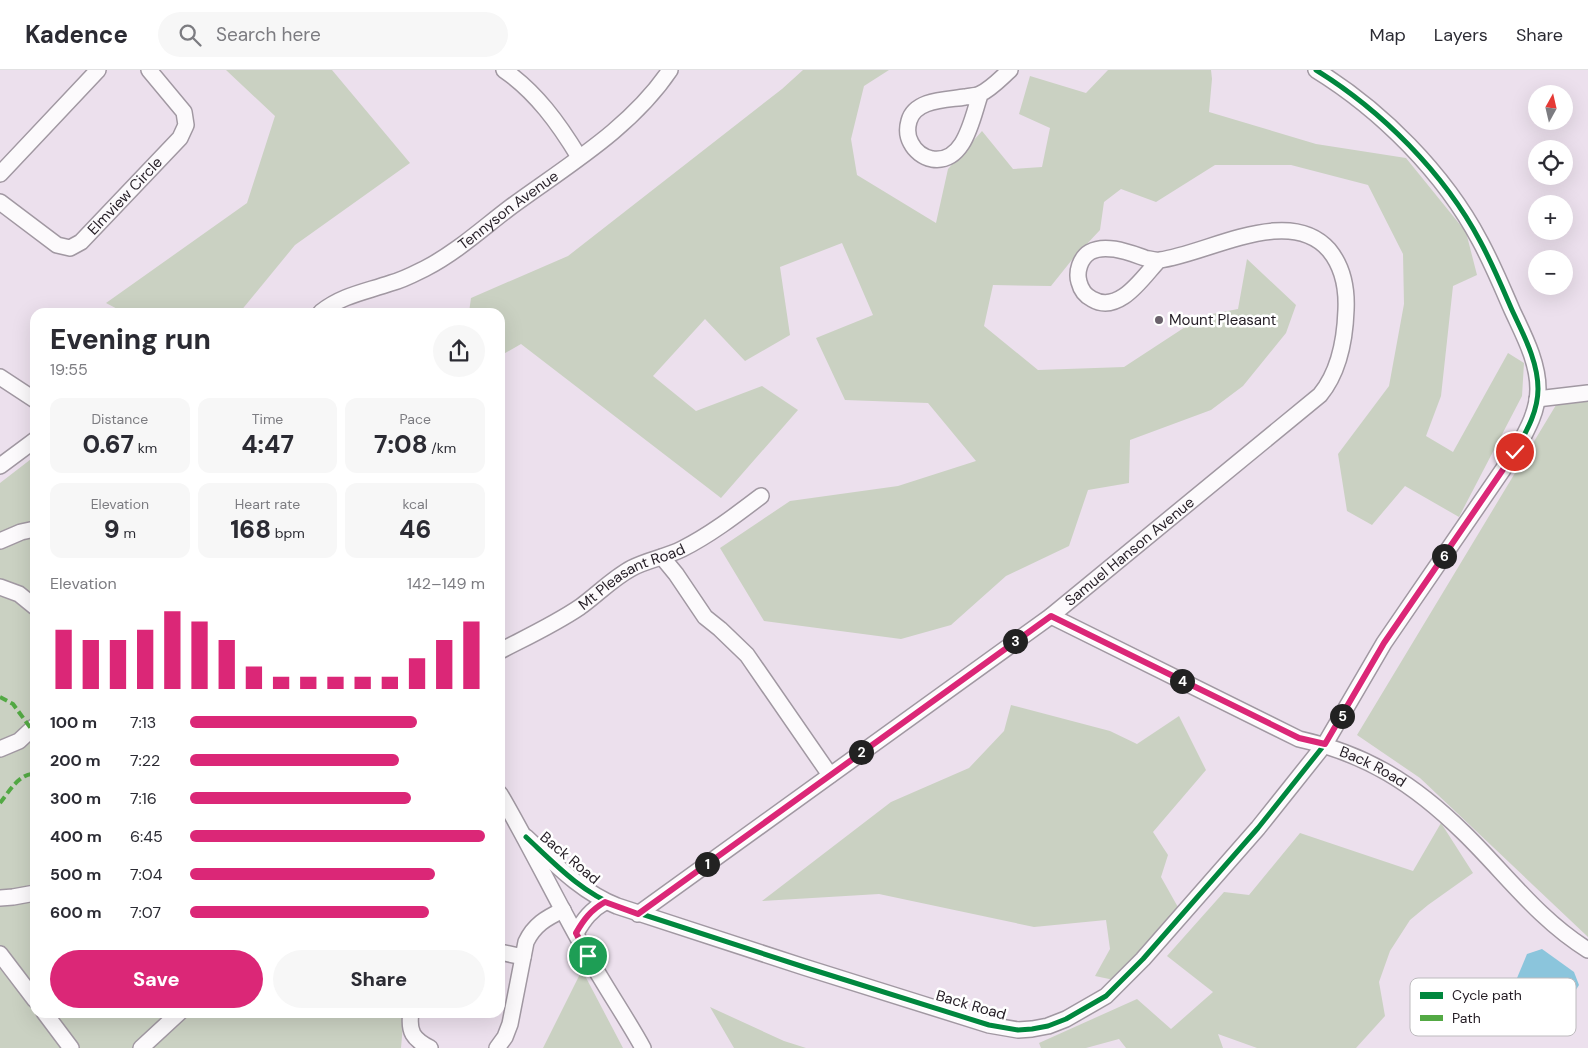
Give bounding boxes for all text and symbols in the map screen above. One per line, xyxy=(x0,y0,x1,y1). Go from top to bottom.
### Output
search box xyxy=(158,12,508,57)
text: Kadence xyxy=(25,19,128,50)
icon: search xyxy=(176,21,204,49)
text: Search here xyxy=(216,22,321,47)
text: Map xyxy=(1370,23,1406,47)
text: Layers xyxy=(1434,23,1488,47)
text: Share xyxy=(1516,23,1563,47)
north arrow xyxy=(1528,85,1572,130)
map controls xyxy=(1528,85,1573,295)
button: locate xyxy=(1528,140,1573,185)
street label: Elmview Circle xyxy=(83,153,167,239)
street label: Tennyson Avenue xyxy=(454,166,562,255)
button: + xyxy=(1528,195,1573,240)
button: − xyxy=(1528,250,1573,295)
place label: Mount Pleasant xyxy=(1169,310,1277,330)
marker: Mount Pleasant xyxy=(1153,314,1165,326)
text: Evening run xyxy=(50,321,211,358)
button: share xyxy=(433,325,485,377)
text: 19:55 xyxy=(50,359,88,380)
text: Distance xyxy=(91,410,148,428)
text: Time xyxy=(252,410,283,428)
text: Pace xyxy=(399,410,431,428)
text: 0.67 xyxy=(82,428,134,461)
text: 4:47 xyxy=(241,428,294,461)
text: 7:08 xyxy=(374,428,428,461)
pin xyxy=(1494,431,1536,473)
icon: check xyxy=(1501,438,1529,466)
text: km xyxy=(134,439,157,457)
text: /km xyxy=(428,439,456,457)
street label: Samuel Hanson Avenue xyxy=(1061,492,1198,611)
text: Elevation xyxy=(91,495,149,513)
text: Heart rate xyxy=(235,495,300,513)
text: kcal xyxy=(403,495,428,513)
text: 9 xyxy=(104,513,120,546)
text: 168 xyxy=(230,513,271,546)
text: 46 xyxy=(399,513,431,546)
text: m xyxy=(120,524,136,542)
text: bpm xyxy=(271,524,305,542)
street label: Mt Pleasant Road xyxy=(574,539,688,615)
pin: 6 xyxy=(1432,544,1456,568)
text: 6 xyxy=(1440,547,1449,565)
text: Elevation xyxy=(50,573,117,594)
text: 142–149 m xyxy=(407,573,485,594)
pin: 3 xyxy=(1002,628,1028,654)
text: 3 xyxy=(1011,632,1020,650)
pin: 4 xyxy=(1170,668,1194,694)
text: 4 xyxy=(1178,672,1187,690)
pin: 5 xyxy=(1330,704,1354,728)
text: 5 xyxy=(1338,707,1347,725)
text: 100 m xyxy=(50,712,97,733)
text: 7:13 xyxy=(130,712,156,733)
pin: 2 xyxy=(848,740,874,764)
street label: Back Road xyxy=(1337,741,1410,792)
text: 2 xyxy=(857,743,866,761)
text: 200 m xyxy=(50,750,101,771)
text: 7:22 xyxy=(130,750,160,771)
text: 300 m xyxy=(50,788,101,809)
text: 7:16 xyxy=(130,788,157,809)
text: 400 m xyxy=(50,826,102,847)
text: 6:45 xyxy=(130,826,163,847)
street label: Back Road xyxy=(536,827,604,889)
pin: 1 xyxy=(694,852,720,876)
text: 1 xyxy=(705,855,710,873)
text: 500 m xyxy=(50,864,101,885)
text: 7:04 xyxy=(130,864,162,885)
text: 600 m xyxy=(50,902,102,923)
text: 7:07 xyxy=(130,902,161,923)
pin xyxy=(567,935,609,977)
icon: arrive xyxy=(574,942,602,970)
button: Save xyxy=(50,950,263,1008)
button: Share xyxy=(273,950,485,1008)
legend xyxy=(1410,978,1576,1036)
street label: Back Road xyxy=(934,985,1008,1025)
text: Cycle path xyxy=(1452,986,1522,1004)
text: Path xyxy=(1452,1009,1481,1027)

